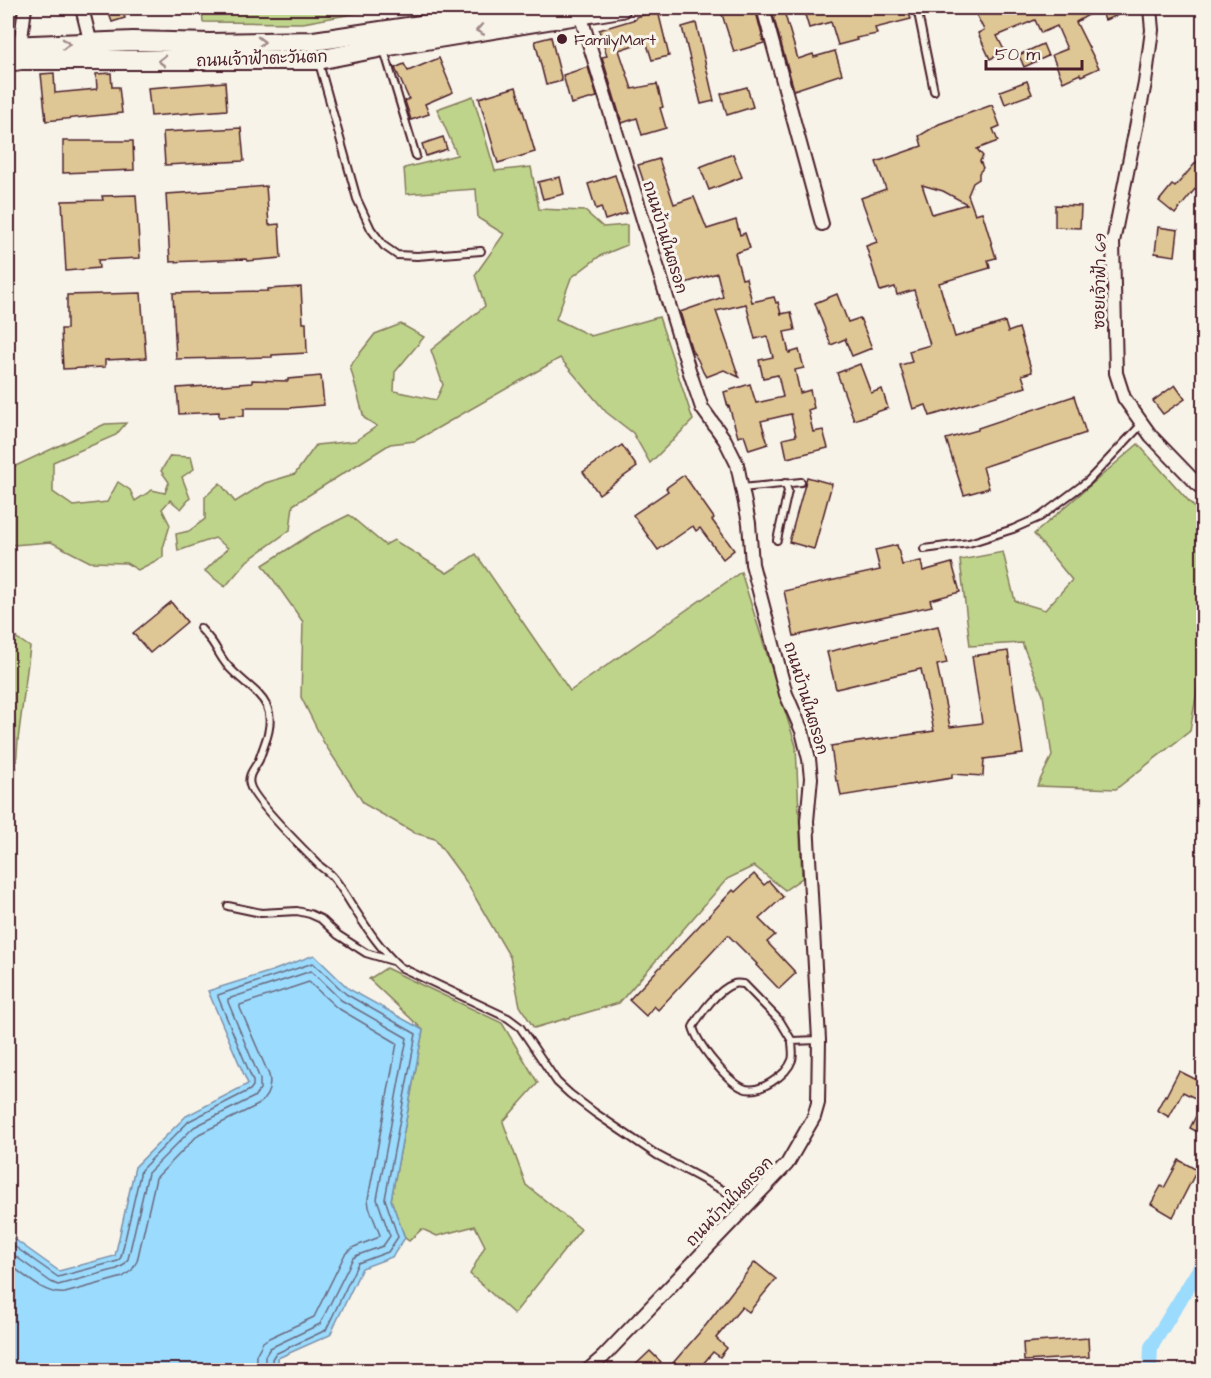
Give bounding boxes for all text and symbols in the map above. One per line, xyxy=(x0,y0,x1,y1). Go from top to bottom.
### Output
one-way arrow xyxy=(476,23,486,36)
place label: FamilyMart xyxy=(574,29,657,52)
marker: FamilyMart xyxy=(555,32,569,46)
scale bar xyxy=(986,33,1082,71)
one-way arrow xyxy=(256,36,265,48)
one-way arrow xyxy=(61,38,70,51)
text: 50 m xyxy=(995,42,1040,67)
street label: ถนนเจ้าฟ้าตะวันตก xyxy=(196,46,328,72)
one-way arrow xyxy=(157,54,166,67)
street label: ถนนบ้านในตรอก xyxy=(637,178,694,297)
street label: ซอยเจ้าฟ้า 69 xyxy=(1088,232,1112,330)
street label: ถนนบ้านในตรอก xyxy=(778,639,835,758)
street label: ถนนบ้านในตรอก xyxy=(680,1151,778,1252)

